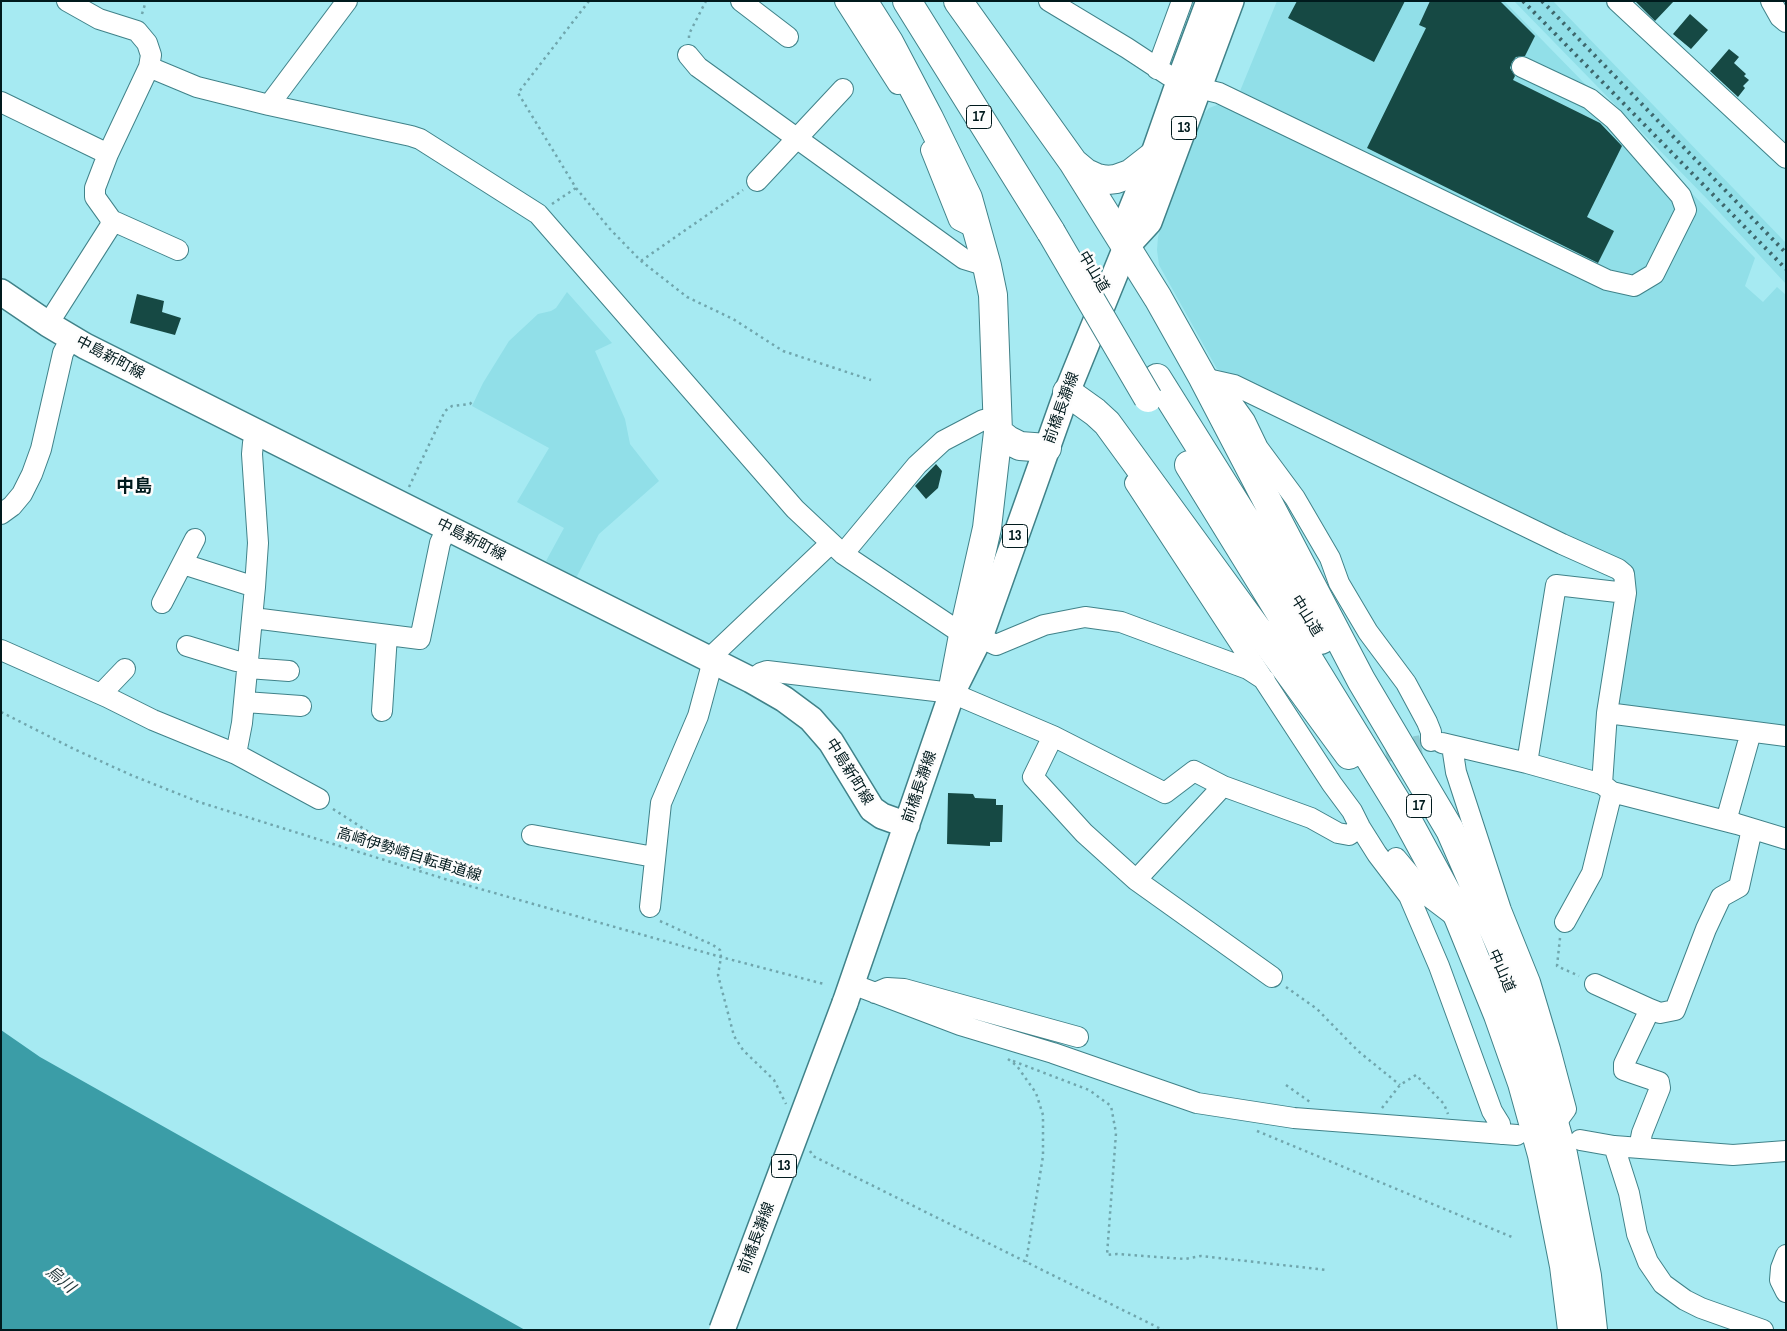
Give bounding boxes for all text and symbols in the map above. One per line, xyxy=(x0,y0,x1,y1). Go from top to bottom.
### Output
road number: 17 xyxy=(966,105,992,128)
road number: 13 xyxy=(1172,116,1196,140)
street label: 中山道 xyxy=(1074,248,1112,296)
street label: 中島新町線 xyxy=(73,332,147,384)
street label: 前橋長瀞線 xyxy=(1041,370,1083,446)
district label: 中島 xyxy=(116,476,152,498)
street label: 中島新町線 xyxy=(434,515,508,565)
road number: 13 xyxy=(1002,524,1028,548)
street label: 中山道 xyxy=(1286,592,1326,640)
street label: 中島新町線 xyxy=(821,735,877,809)
street label: 前橋長瀞線 xyxy=(899,749,941,825)
road number: 17 xyxy=(1406,794,1432,818)
street label: 高崎伊勢崎自転車道線 xyxy=(335,824,483,886)
street label: 中山道 xyxy=(1484,947,1518,995)
road number: 13 xyxy=(772,1154,796,1178)
street label: 前橋長瀞線 xyxy=(735,1200,779,1276)
water label: 烏川 xyxy=(42,1262,78,1298)

